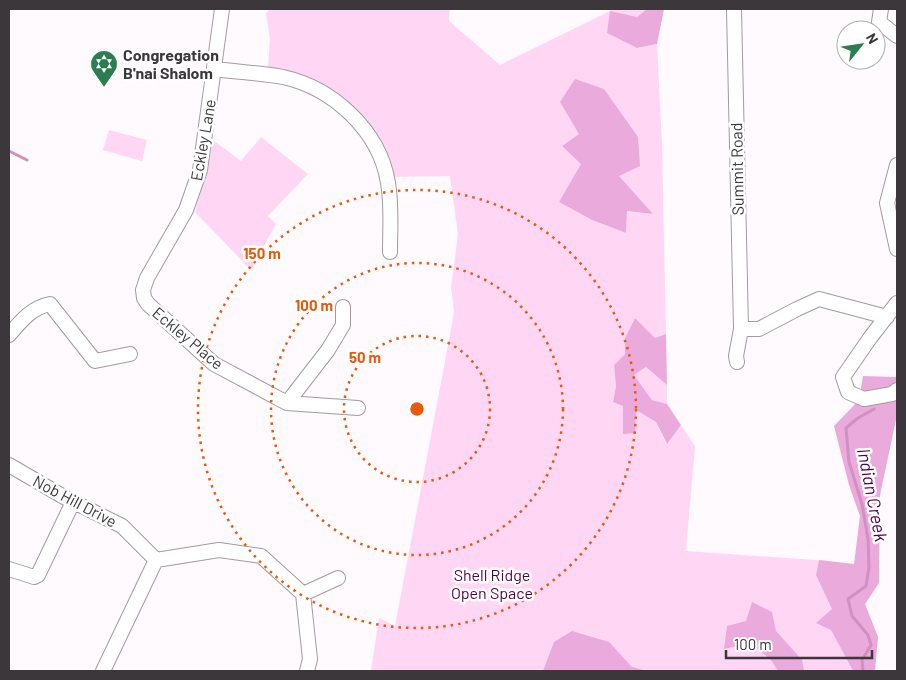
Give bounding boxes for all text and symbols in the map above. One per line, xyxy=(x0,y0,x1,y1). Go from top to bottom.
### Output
north arrow xyxy=(836,20,886,70)
text: N xyxy=(863,30,882,47)
place label: Congregation B'nai Shalom xyxy=(123,45,219,82)
synagogue icon: Congregation B'nai Shalom xyxy=(89,49,119,88)
street label: Eckley Lane xyxy=(186,97,219,182)
street label: Summit Road xyxy=(726,122,747,216)
text: 150 m xyxy=(243,244,281,262)
text: 100 m xyxy=(295,296,333,314)
street label: Eckley Place xyxy=(149,302,228,373)
text: 50 m xyxy=(349,348,381,366)
centre of rings xyxy=(408,400,426,418)
water label: Indian Creek xyxy=(853,446,893,544)
street label: Nob Hill Drive xyxy=(30,471,120,531)
park label: Shell Ridge Open Space xyxy=(451,565,533,602)
scale bar xyxy=(726,628,872,660)
text: 100 m xyxy=(734,635,772,653)

